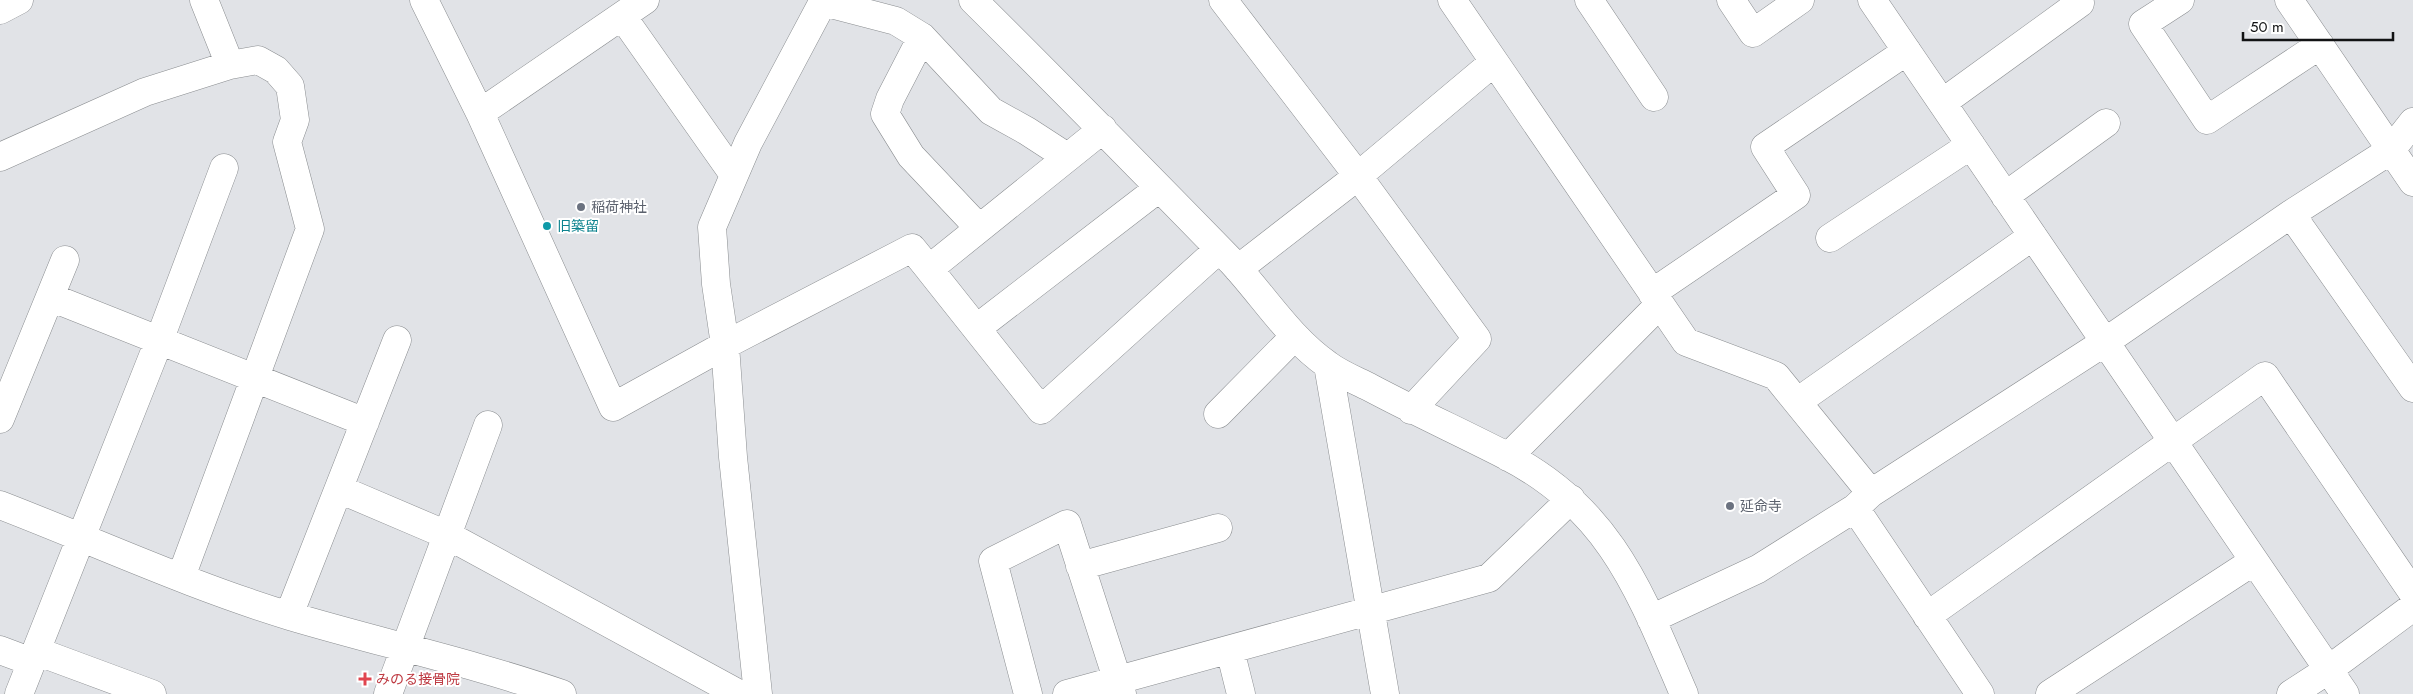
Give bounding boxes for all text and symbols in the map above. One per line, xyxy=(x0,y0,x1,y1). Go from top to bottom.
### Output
scale bar xyxy=(2243,10,2393,42)
text: 50 m xyxy=(2250,16,2284,38)
place label: 稲荷神社 xyxy=(591,197,647,217)
marker: 稲荷神社 xyxy=(575,201,587,213)
place label: 旧築留 xyxy=(557,216,599,236)
marker: 旧築留 xyxy=(541,220,553,232)
place label: 延命寺 xyxy=(1740,496,1782,516)
marker: 延命寺 xyxy=(1724,500,1736,512)
place label: みのる接骨院 xyxy=(376,669,460,689)
marker: みのる接骨院 xyxy=(358,672,372,686)

